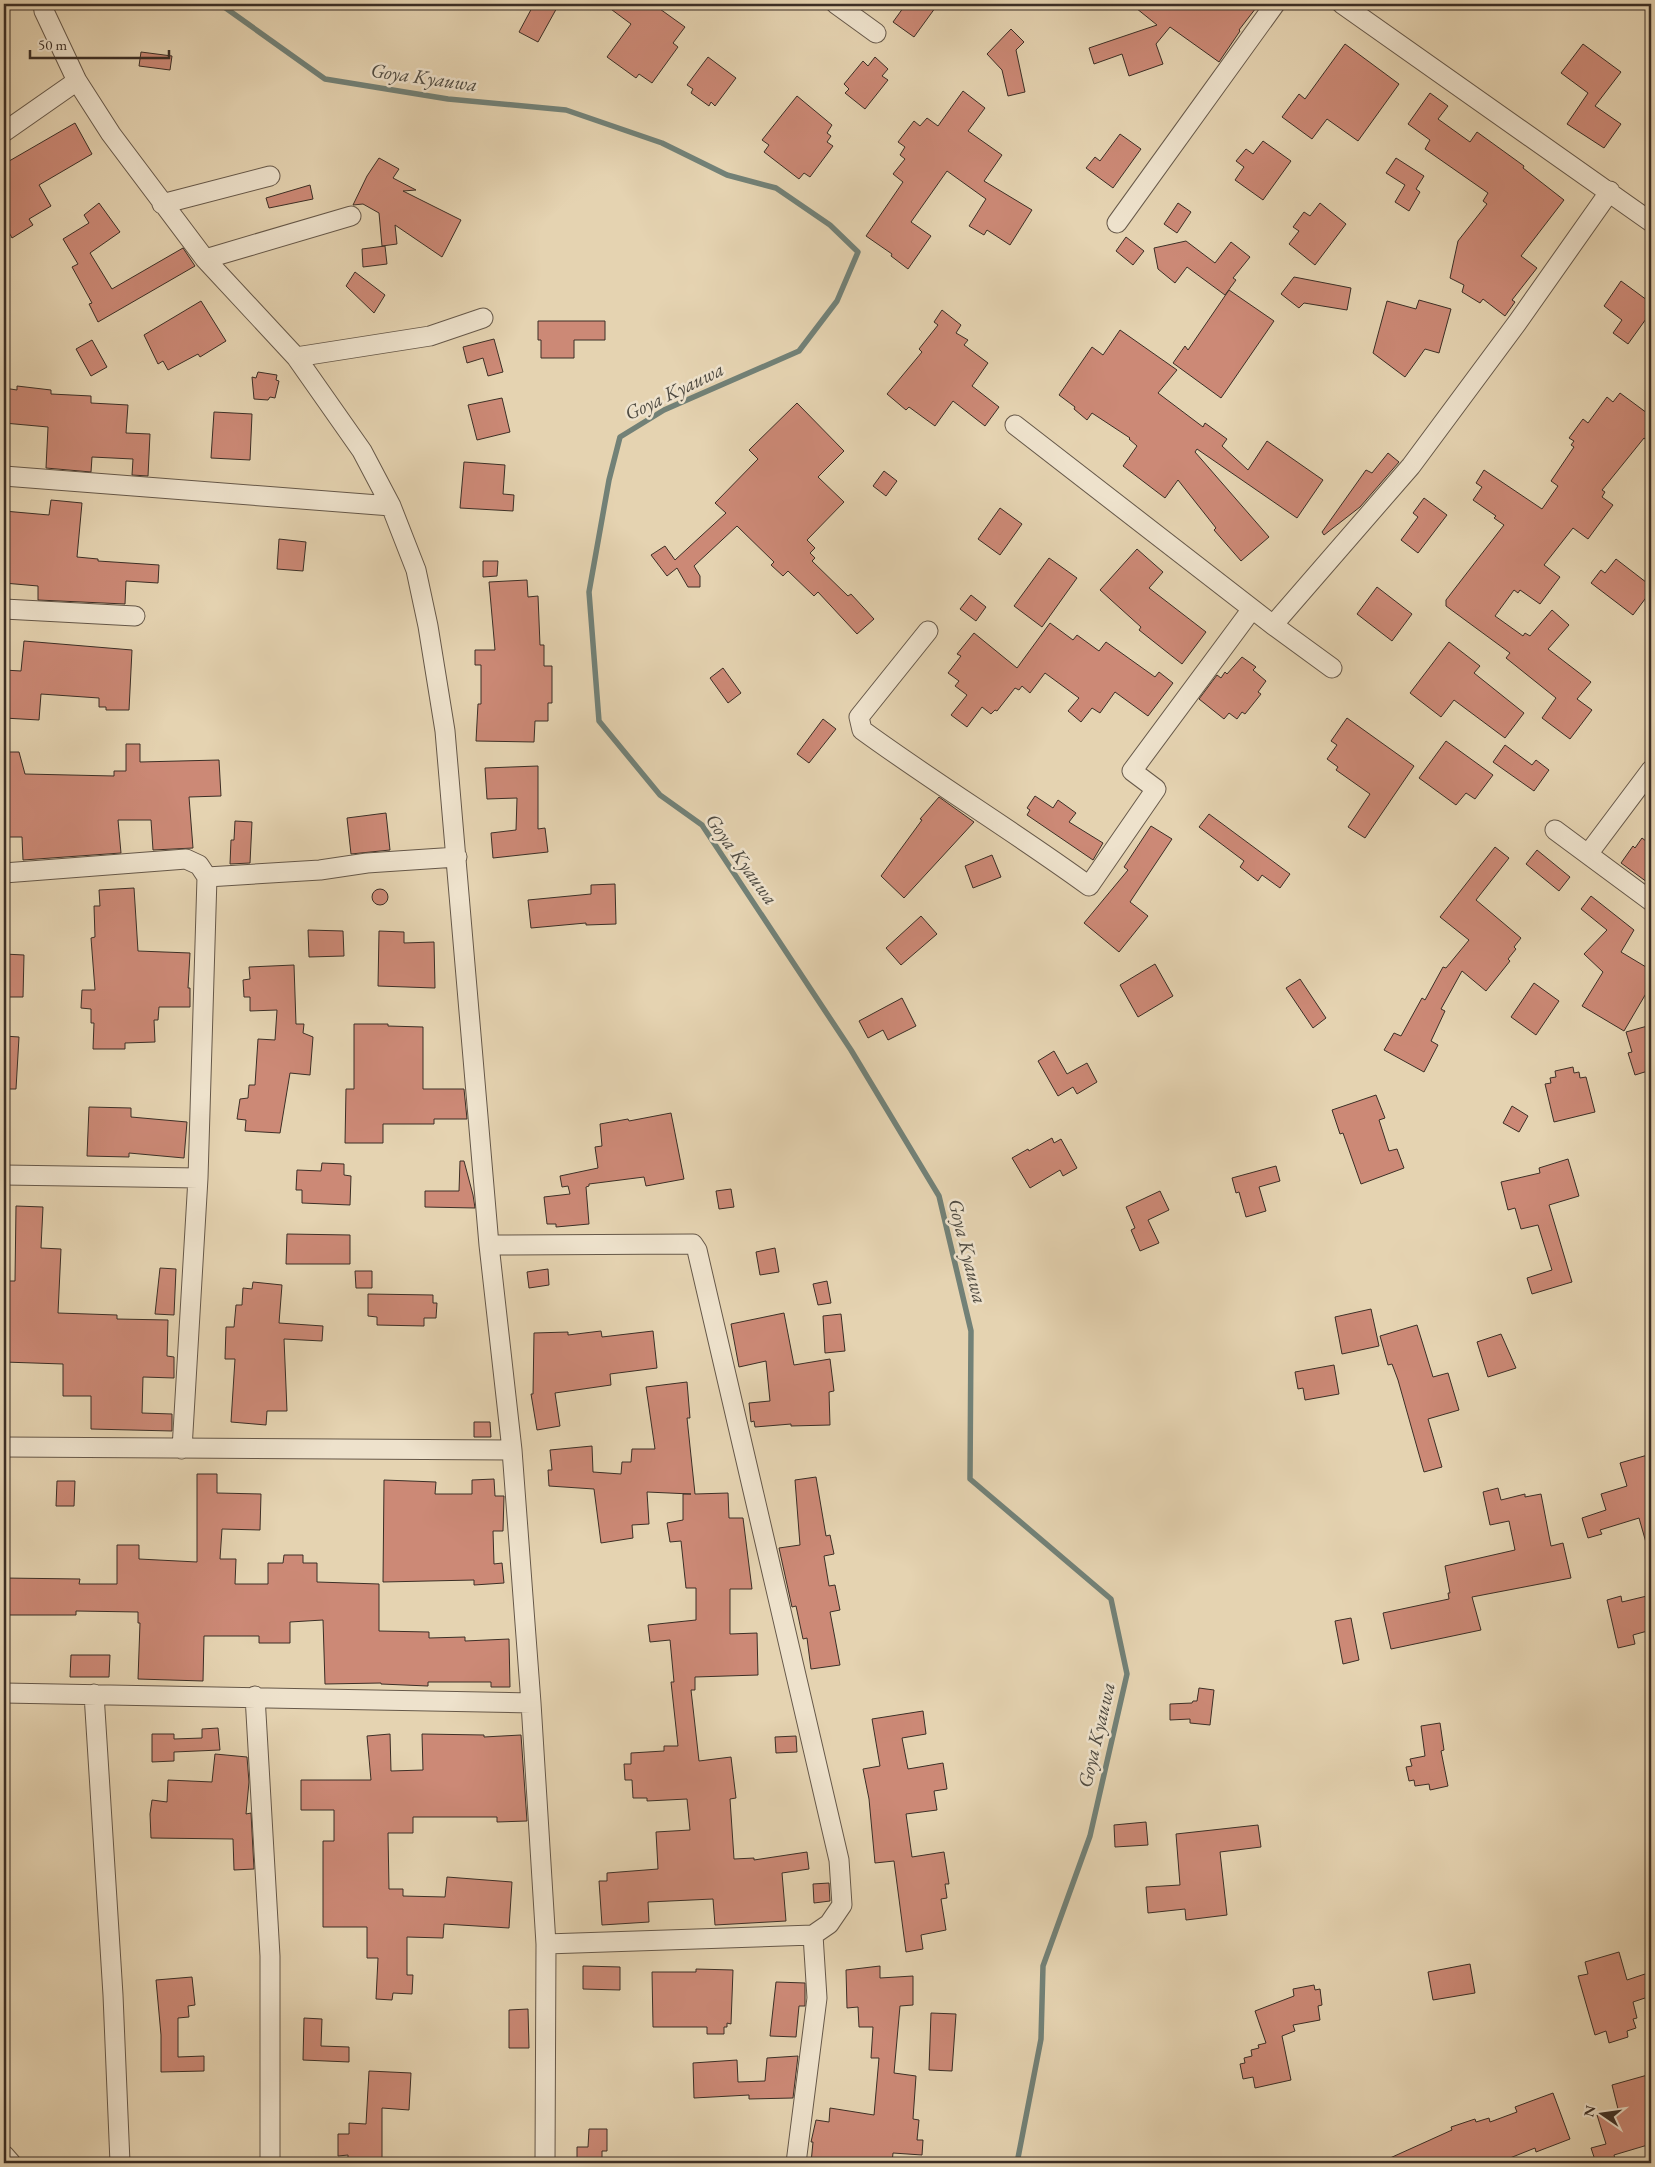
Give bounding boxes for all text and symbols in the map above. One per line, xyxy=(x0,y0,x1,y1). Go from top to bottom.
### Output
scale bar xyxy=(30,28,169,60)
text: 50 m xyxy=(38,35,67,54)
water label: Goya Kyauwa xyxy=(369,57,479,97)
water label: Goya Kyauwa xyxy=(620,356,728,426)
water label: Goya Kyauwa xyxy=(700,808,784,910)
water label: Goya Kyauwa xyxy=(942,1196,994,1306)
water label: Goya Kyauwa xyxy=(1071,1680,1121,1790)
north arrow xyxy=(1578,2090,1628,2140)
text: N xyxy=(1579,2103,1600,2119)

